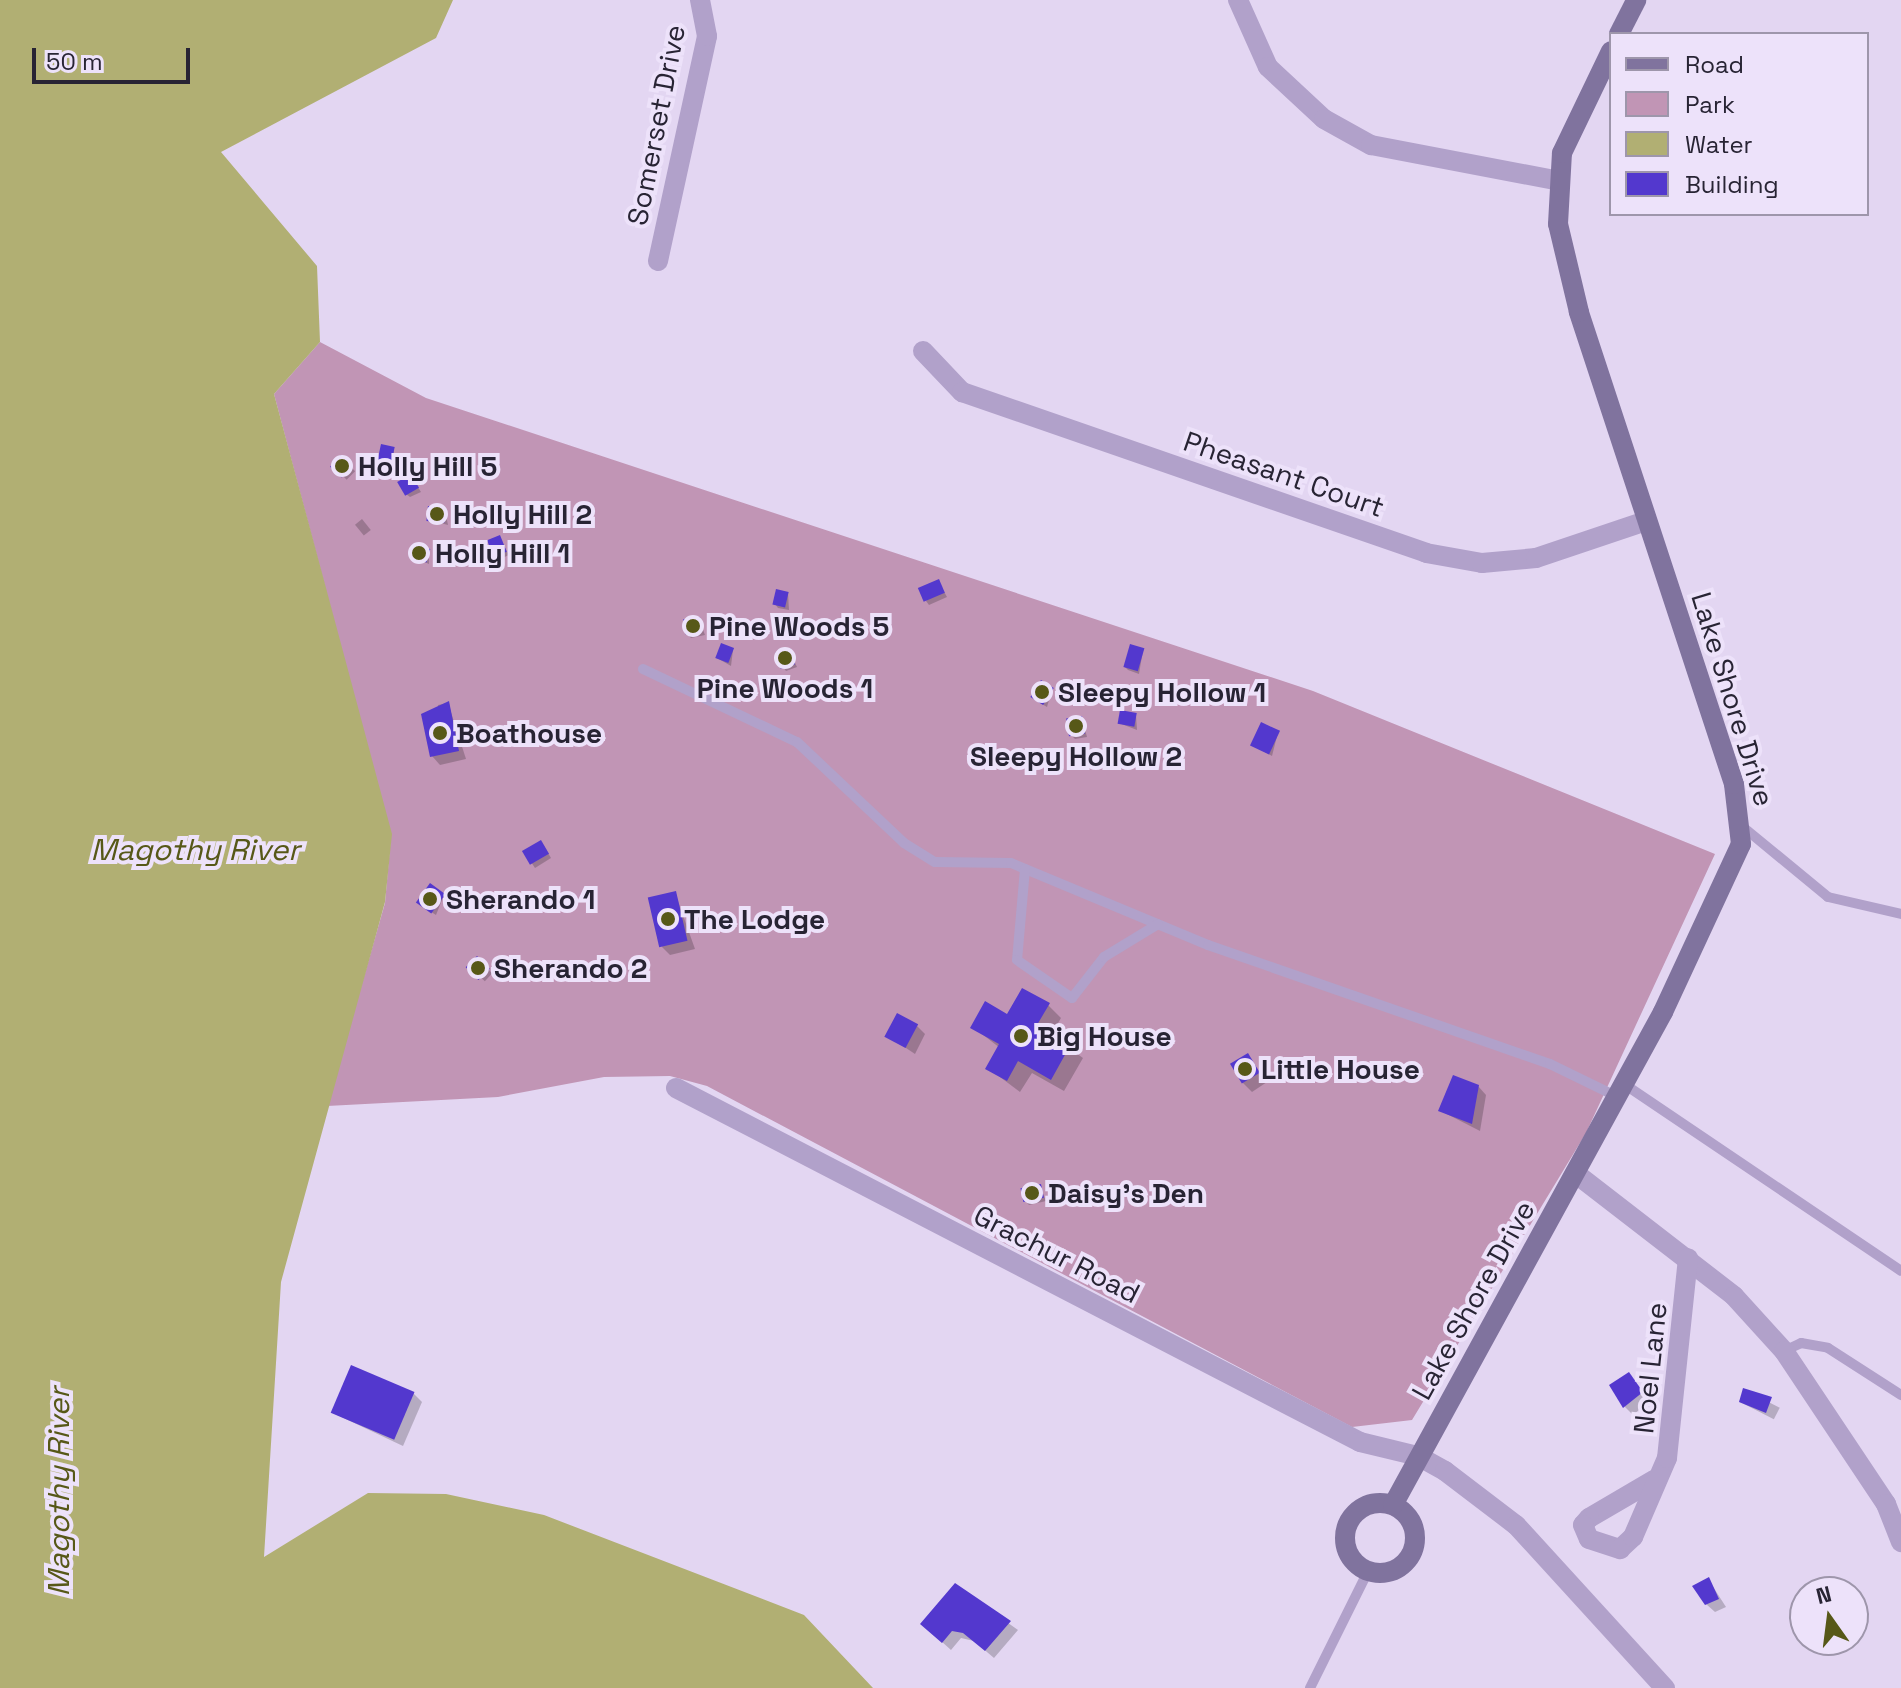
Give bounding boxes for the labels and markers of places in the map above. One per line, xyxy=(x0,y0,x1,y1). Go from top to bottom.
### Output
place label: Holly Hill 5 xyxy=(358,449,497,483)
marker: Holly Hill 5 xyxy=(333,457,351,475)
place label: Holly Hill 2 xyxy=(453,497,592,531)
marker: Holly Hill 2 xyxy=(428,505,446,523)
place label: Holly Hill 1 xyxy=(435,536,570,570)
marker: Holly Hill 1 xyxy=(410,544,428,562)
place label: Pine Woods 5 xyxy=(709,609,890,643)
marker: Pine Woods 5 xyxy=(684,617,702,635)
marker: Pine Woods 1 xyxy=(776,649,794,667)
place label: Pine Woods 1 xyxy=(697,671,873,705)
place label: Sleepy Hollow 1 xyxy=(1058,675,1266,709)
marker: Sleepy Hollow 1 xyxy=(1033,683,1051,701)
place label: Boathouse xyxy=(456,716,602,750)
marker: Sleepy Hollow 2 xyxy=(1067,717,1085,735)
marker: Boathouse xyxy=(431,724,449,742)
place label: Sleepy Hollow 2 xyxy=(970,739,1182,773)
place label: Sherando 1 xyxy=(446,882,595,916)
marker: Sherando 1 xyxy=(421,890,439,908)
place label: The Lodge xyxy=(684,902,825,936)
marker: The Lodge xyxy=(659,910,677,928)
place label: Sherando 2 xyxy=(494,951,647,985)
marker: Sherando 2 xyxy=(469,959,487,977)
place label: Big House xyxy=(1037,1019,1172,1053)
marker: Big House xyxy=(1012,1027,1030,1045)
place label: Little House xyxy=(1261,1052,1420,1086)
marker: Little House xyxy=(1236,1060,1254,1078)
place label: Daisy’s Den xyxy=(1048,1176,1204,1210)
marker: Daisy’s Den xyxy=(1023,1184,1041,1202)

